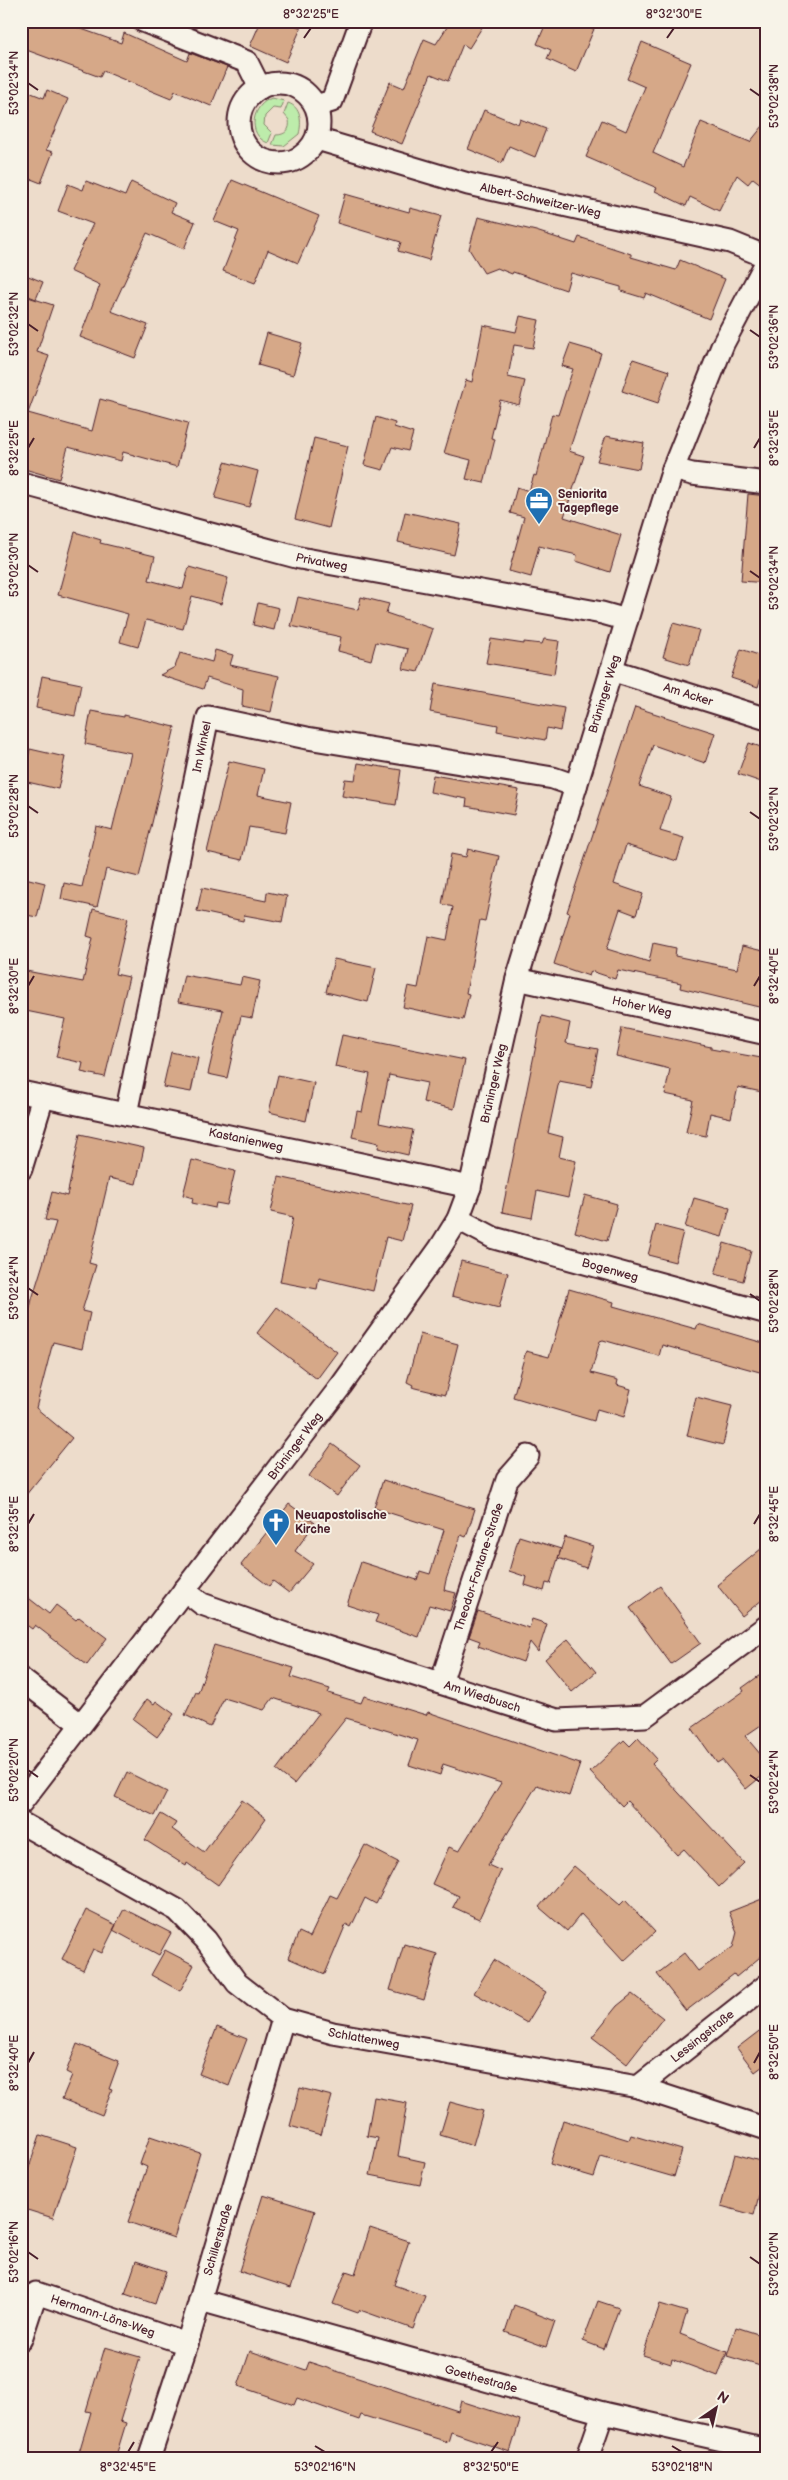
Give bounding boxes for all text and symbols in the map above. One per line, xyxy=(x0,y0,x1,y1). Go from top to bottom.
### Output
text: 8°32'25"E xyxy=(283,7,339,22)
text: 8°32'30"E xyxy=(646,7,702,22)
text: 53°02'34"N xyxy=(7,51,22,115)
text: 53°02'38"N xyxy=(767,64,782,128)
street label: Albert-Schweitzer-Weg xyxy=(479,180,602,221)
text: 53°02'32"N xyxy=(7,292,22,356)
text: 53°02'36"N xyxy=(767,305,782,369)
text: 8°32'35"E xyxy=(767,410,782,466)
text: 8°32'25"E xyxy=(7,420,22,476)
office icon: Seniorita Tagepflege xyxy=(524,486,554,525)
place label: Seniorita Tagepflege xyxy=(558,487,619,516)
text: 53°02'30"N xyxy=(7,533,22,597)
text: 53°02'34"N xyxy=(767,546,782,610)
street label: Privatweg xyxy=(294,550,349,575)
street label: Brüninger Weg xyxy=(586,653,624,735)
street label: Am Acker xyxy=(661,680,715,710)
street label: Im Winkel xyxy=(190,720,215,774)
text: 53°02'28"N xyxy=(7,774,22,838)
text: 53°02'32"N xyxy=(767,787,782,851)
text: 8°32'40"E xyxy=(767,948,782,1004)
text: 8°32'30"E xyxy=(7,958,22,1014)
street label: Hoher Weg xyxy=(611,993,673,1021)
street label: Brüninger Weg xyxy=(478,1042,510,1125)
street label: Kastanienweg xyxy=(207,1125,285,1155)
street label: Bogenweg xyxy=(580,1255,640,1285)
text: 53°02'24"N xyxy=(7,1256,22,1320)
text: 53°02'28"N xyxy=(767,1269,782,1333)
street label: Brüninger Weg xyxy=(265,1409,326,1483)
text: 8°32'45"E xyxy=(767,1486,782,1542)
text: 8°32'35"E xyxy=(7,1496,22,1552)
street label: Theodor-Fontane-Straße xyxy=(451,1501,507,1633)
church icon: Neuapostolische Kirche xyxy=(261,1507,291,1546)
place label: Neuapostolische Kirche xyxy=(295,1508,387,1537)
street label: Am Wiedbusch xyxy=(442,1678,523,1716)
text: 53°02'20"N xyxy=(7,1738,22,1802)
text: 53°02'24"N xyxy=(767,1750,782,1814)
street label: Lessingstraße xyxy=(668,2007,737,2066)
text: 8°32'50"E xyxy=(767,2024,782,2080)
street label: Schlattenweg xyxy=(326,2025,401,2053)
text: 8°32'40"E xyxy=(7,2035,22,2091)
street label: Schillerstraße xyxy=(201,2202,236,2277)
text: 53°02'16"N xyxy=(7,2221,22,2283)
text: 53°02'20"N xyxy=(767,2232,782,2296)
street label: Hermann-Löns-Weg xyxy=(49,2291,157,2341)
street label: Goethestraße xyxy=(443,2362,519,2397)
north arrow xyxy=(690,2382,740,2432)
text: N xyxy=(714,2388,732,2408)
text: 8°32'45"E xyxy=(100,2460,156,2475)
text: 53°02'16"N xyxy=(294,2460,356,2475)
text: 8°32'50"E xyxy=(463,2460,519,2475)
text: 53°02'18"N xyxy=(651,2460,713,2475)

